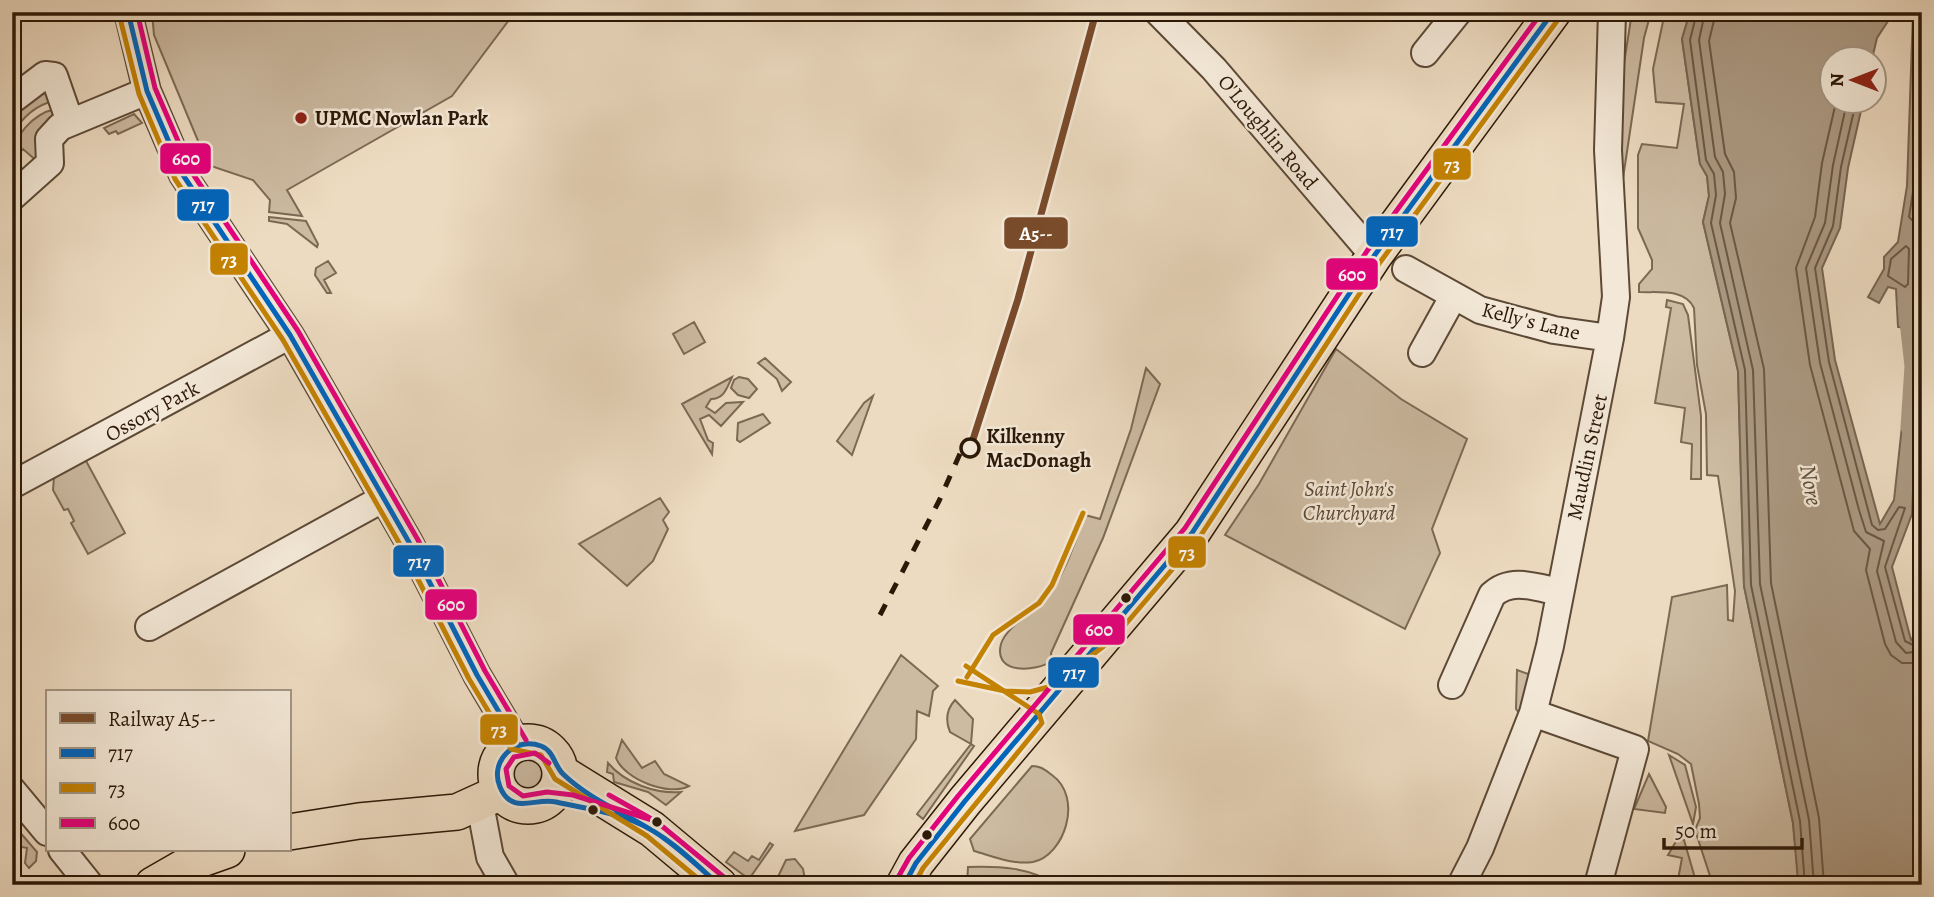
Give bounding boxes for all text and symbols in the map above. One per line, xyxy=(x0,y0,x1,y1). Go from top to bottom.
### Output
north arrow xyxy=(1818,46,1888,116)
street label: O'Loughlin Road xyxy=(1212,69,1325,196)
text: N xyxy=(1824,73,1850,87)
place label: UPMC Nowlan Park xyxy=(315,104,488,132)
marker: UPMC Nowlan Park xyxy=(293,110,309,126)
line badge: 600 xyxy=(159,142,212,175)
text: 600 xyxy=(172,146,200,172)
line badge: 73 xyxy=(1432,147,1472,181)
text: 73 xyxy=(1444,152,1460,178)
line badge: 717 xyxy=(176,188,230,222)
text: 717 xyxy=(191,192,215,218)
line badge: 717 xyxy=(1365,215,1419,248)
line badge: A5-- xyxy=(1003,216,1069,250)
text: 717 xyxy=(1380,219,1404,245)
text: A5-- xyxy=(1018,221,1053,247)
line badge: 73 xyxy=(209,242,249,276)
text: 73 xyxy=(221,247,237,273)
line badge: 600 xyxy=(1325,257,1379,291)
text: 600 xyxy=(1338,262,1366,288)
street label: Kelly's Lane xyxy=(1479,295,1583,347)
street label: Ossory Park xyxy=(100,373,204,448)
street label: Maudlin Street xyxy=(1560,391,1614,523)
place label: Kilkenny MacDonagh xyxy=(986,422,1091,474)
marker: Kilkenny MacDonagh xyxy=(960,438,980,458)
water label: Nore xyxy=(1792,462,1830,508)
park label: Saint John's Churchyard xyxy=(1303,475,1396,527)
line badge: 73 xyxy=(1167,535,1207,569)
text: 73 xyxy=(1179,540,1195,566)
line badge: 717 xyxy=(392,544,445,578)
text: 717 xyxy=(407,549,431,575)
line badge: 600 xyxy=(424,588,478,621)
unlabelled marker xyxy=(1119,591,1133,605)
text: 600 xyxy=(437,592,465,618)
line badge: 600 xyxy=(1072,613,1126,646)
text: 600 xyxy=(1085,617,1113,643)
line badge: 717 xyxy=(1047,656,1100,689)
text: 717 xyxy=(1062,660,1086,686)
legend xyxy=(46,690,290,852)
text: Railway A5-- xyxy=(108,705,216,733)
line badge: 73 xyxy=(479,713,519,746)
text: 73 xyxy=(491,717,507,743)
text: 717 xyxy=(108,739,133,767)
text: 73 xyxy=(108,775,126,803)
unlabelled marker xyxy=(586,803,600,817)
scale bar xyxy=(1664,806,1803,850)
text: 600 xyxy=(108,809,140,837)
unlabelled marker xyxy=(650,815,664,829)
text: 50 m xyxy=(1675,817,1717,845)
unlabelled marker xyxy=(920,828,934,842)

